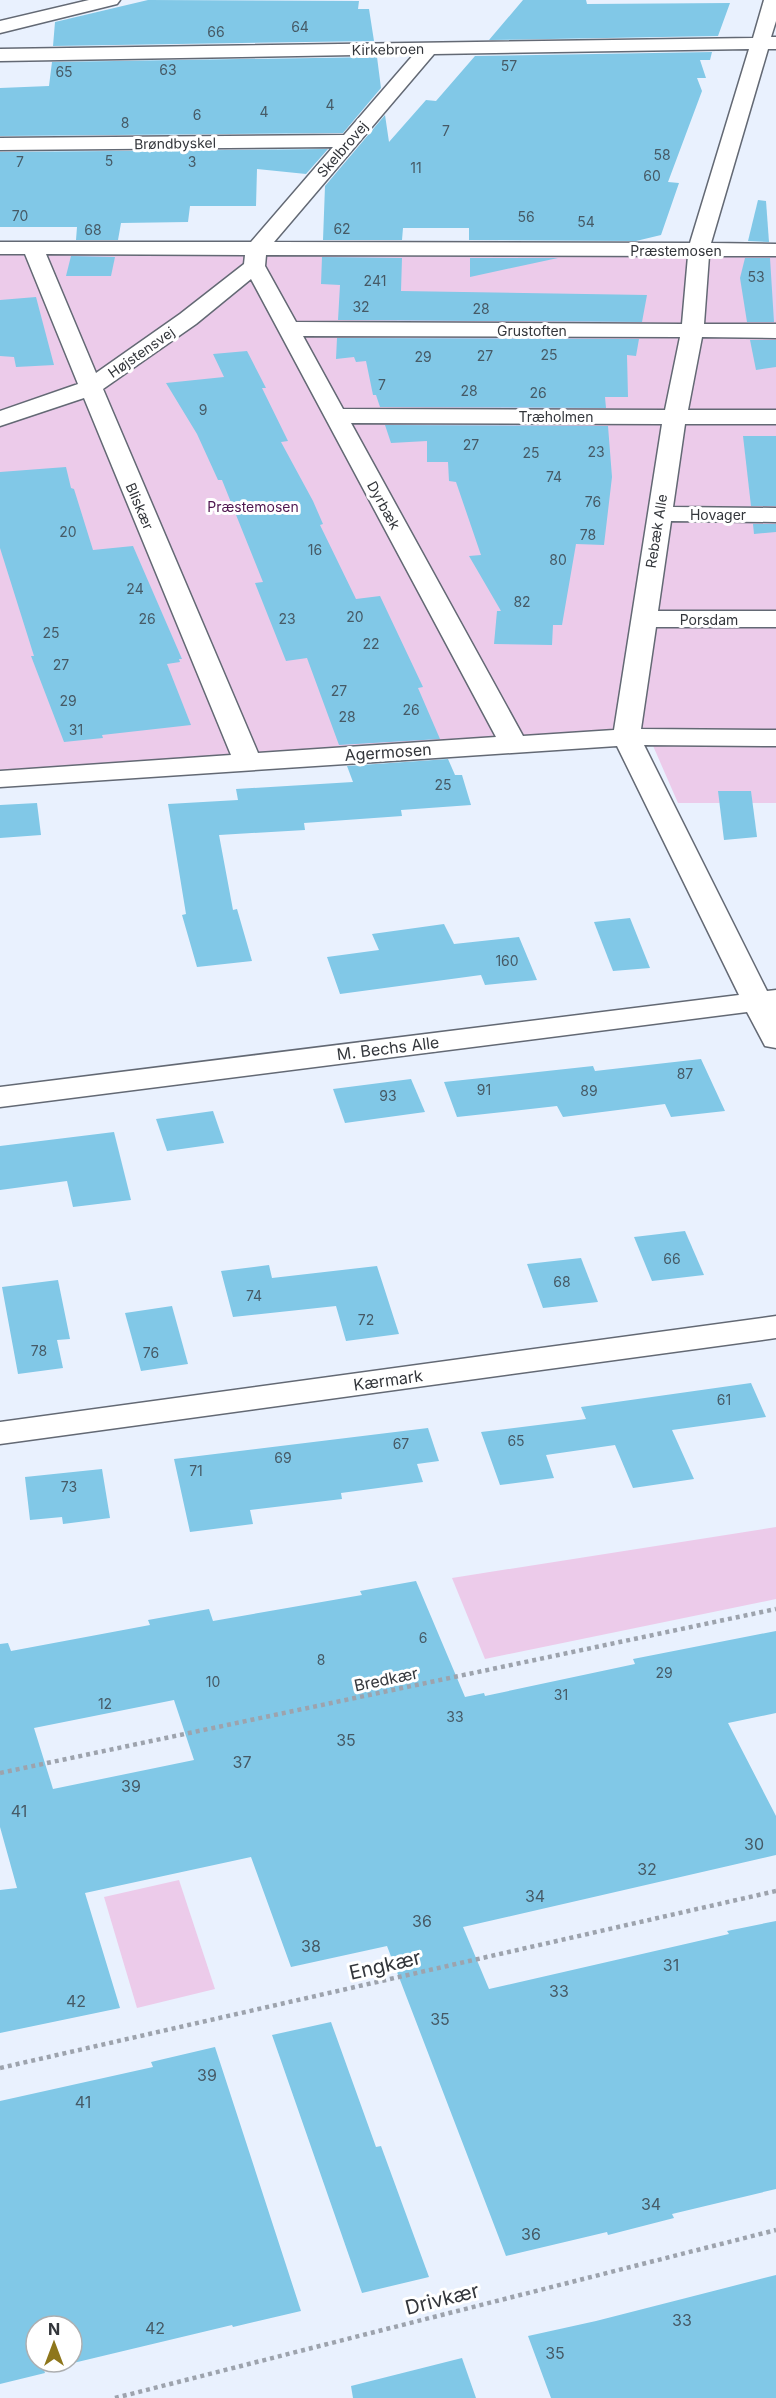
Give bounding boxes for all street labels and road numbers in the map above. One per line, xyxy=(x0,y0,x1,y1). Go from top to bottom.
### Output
street label: Kirkebroen xyxy=(352,40,424,58)
street label: Skelbrovej xyxy=(313,117,371,181)
street label: Brøndbyskel xyxy=(134,134,216,152)
street label: Præstemosen xyxy=(630,242,722,259)
street label: Grustoften xyxy=(497,322,567,339)
street label: Højstensvej xyxy=(105,323,177,381)
street label: Træholmen xyxy=(518,408,594,425)
street label: Dyrbæk xyxy=(364,478,404,532)
street label: Bliskær xyxy=(123,480,157,532)
street label: Rebæk Alle xyxy=(642,493,670,569)
street label: Hovager xyxy=(690,506,746,523)
street label: Porsdam xyxy=(680,611,738,628)
street label: Agermosen xyxy=(344,739,432,765)
street label: M. Bechs Alle xyxy=(336,1032,440,1064)
street label: Kærmark xyxy=(352,1365,424,1395)
street label: Bredkær xyxy=(352,1662,420,1696)
street label: Engkær xyxy=(347,1945,424,1985)
street label: Drivkær xyxy=(403,2278,482,2320)

